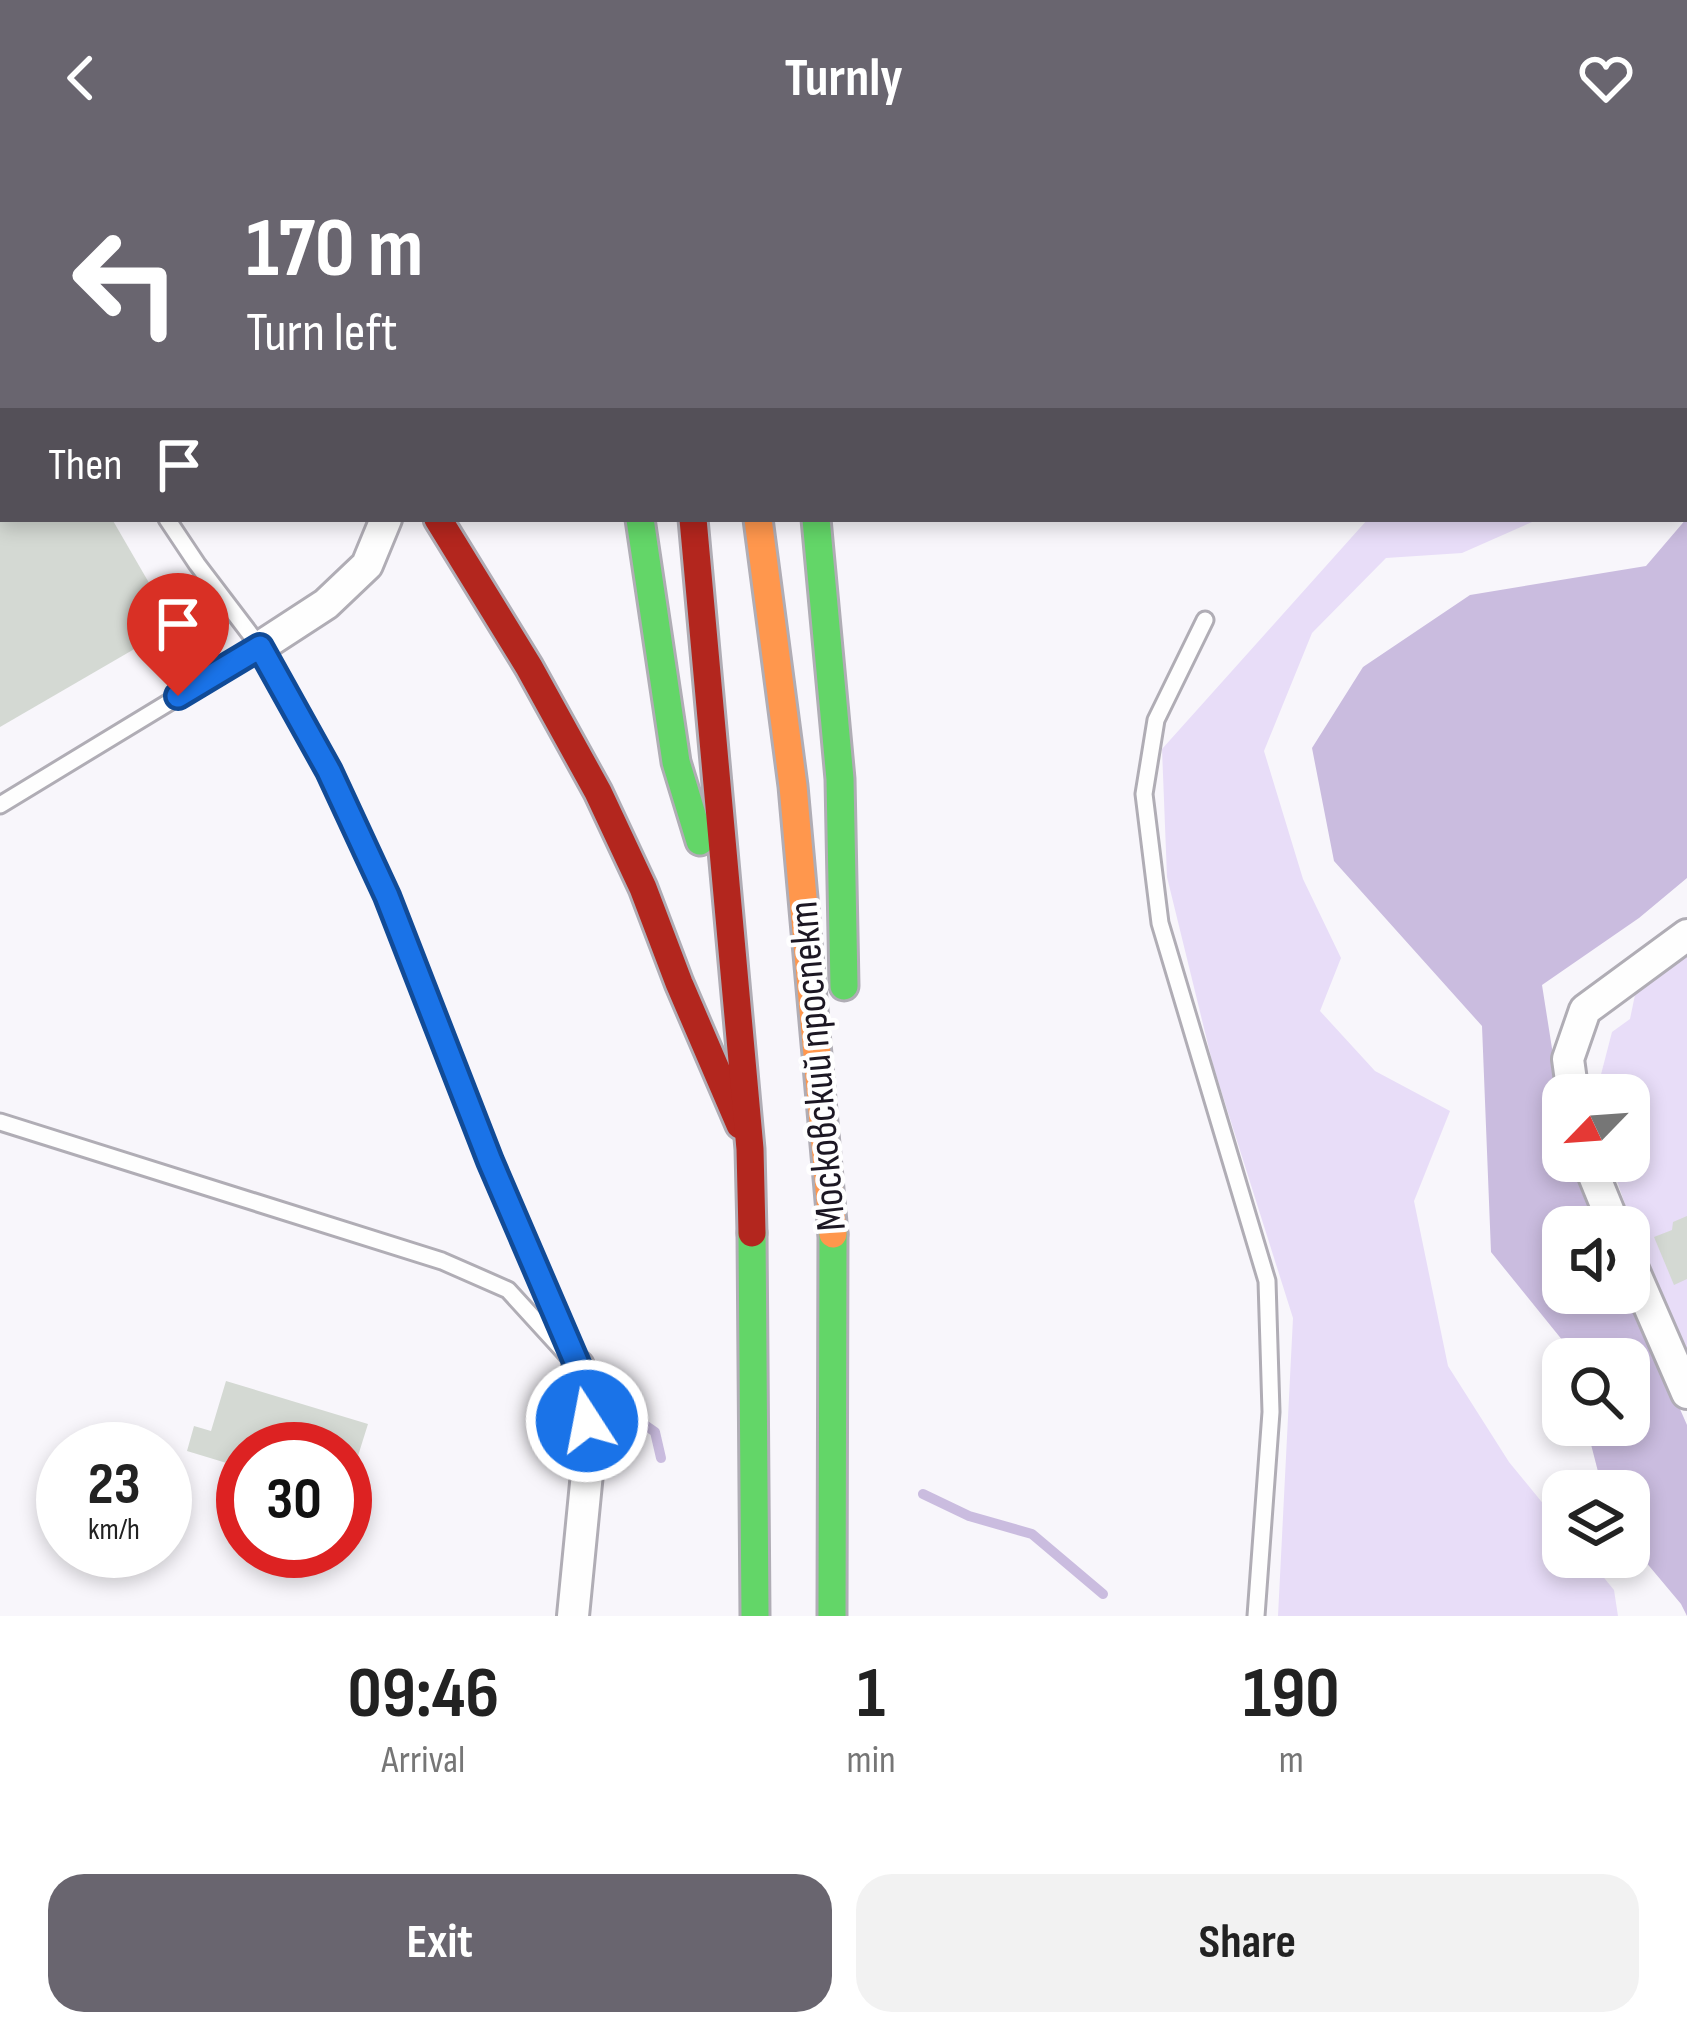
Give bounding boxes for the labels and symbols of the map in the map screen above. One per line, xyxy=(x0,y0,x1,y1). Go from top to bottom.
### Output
pin xyxy=(127,573,229,696)
street label: Московский проспект xyxy=(778,899,858,1233)
north arrow xyxy=(1542,1074,1650,1182)
position arrow xyxy=(524,1358,650,1484)
speed limit sign: 30 xyxy=(216,1422,372,1578)

